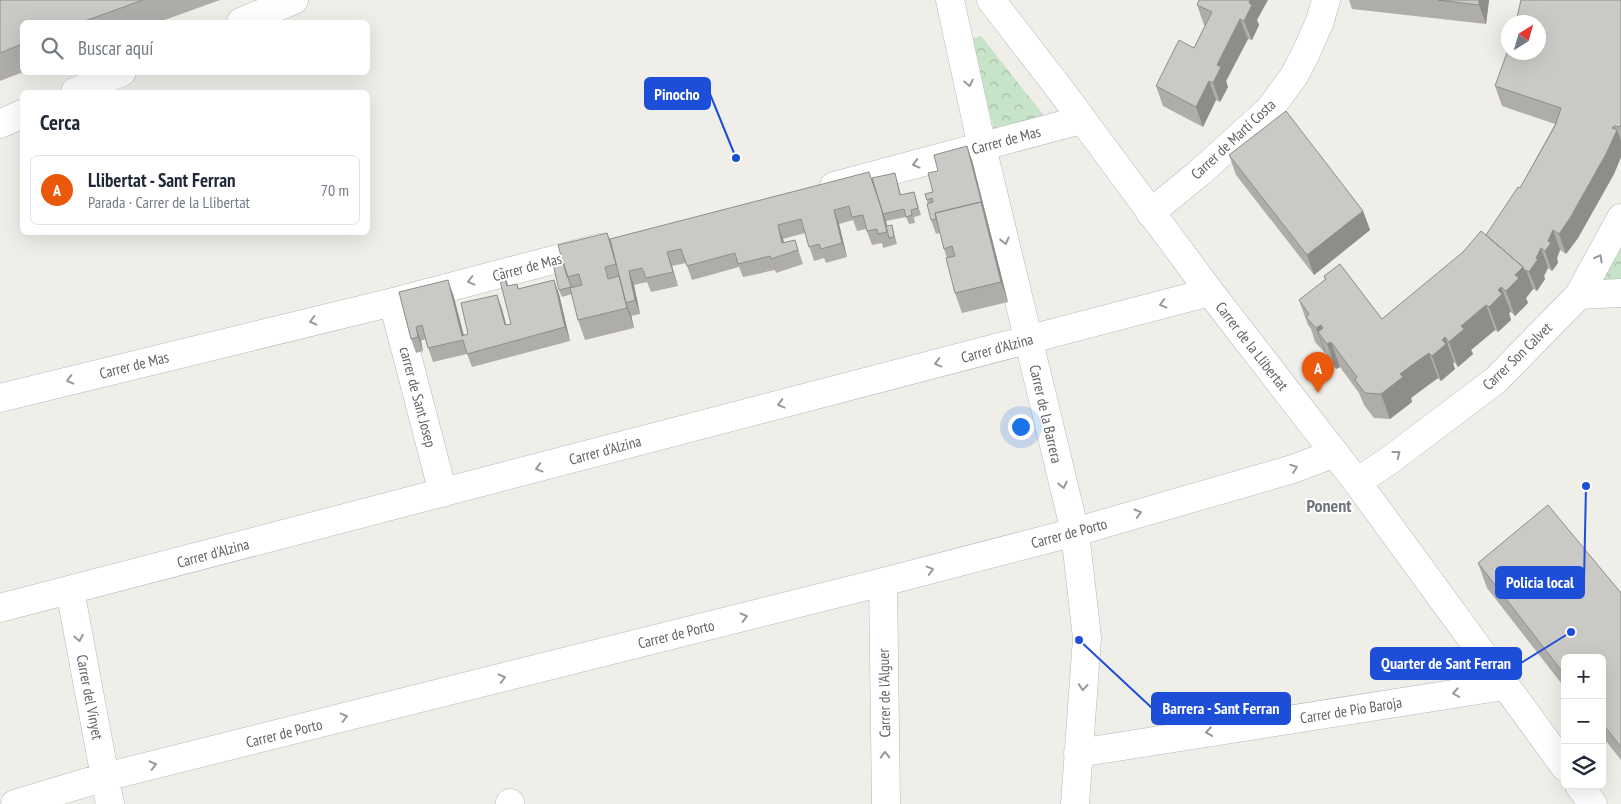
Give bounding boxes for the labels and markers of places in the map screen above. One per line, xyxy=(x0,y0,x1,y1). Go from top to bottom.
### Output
callout: Pinocho xyxy=(645,78,710,109)
pin: A xyxy=(1302,352,1334,393)
callout: Policia local xyxy=(1496,567,1584,598)
callout: Quarter de Sant Ferran xyxy=(1371,648,1521,679)
callout: Barrera - Sant Ferran xyxy=(1152,693,1290,724)

